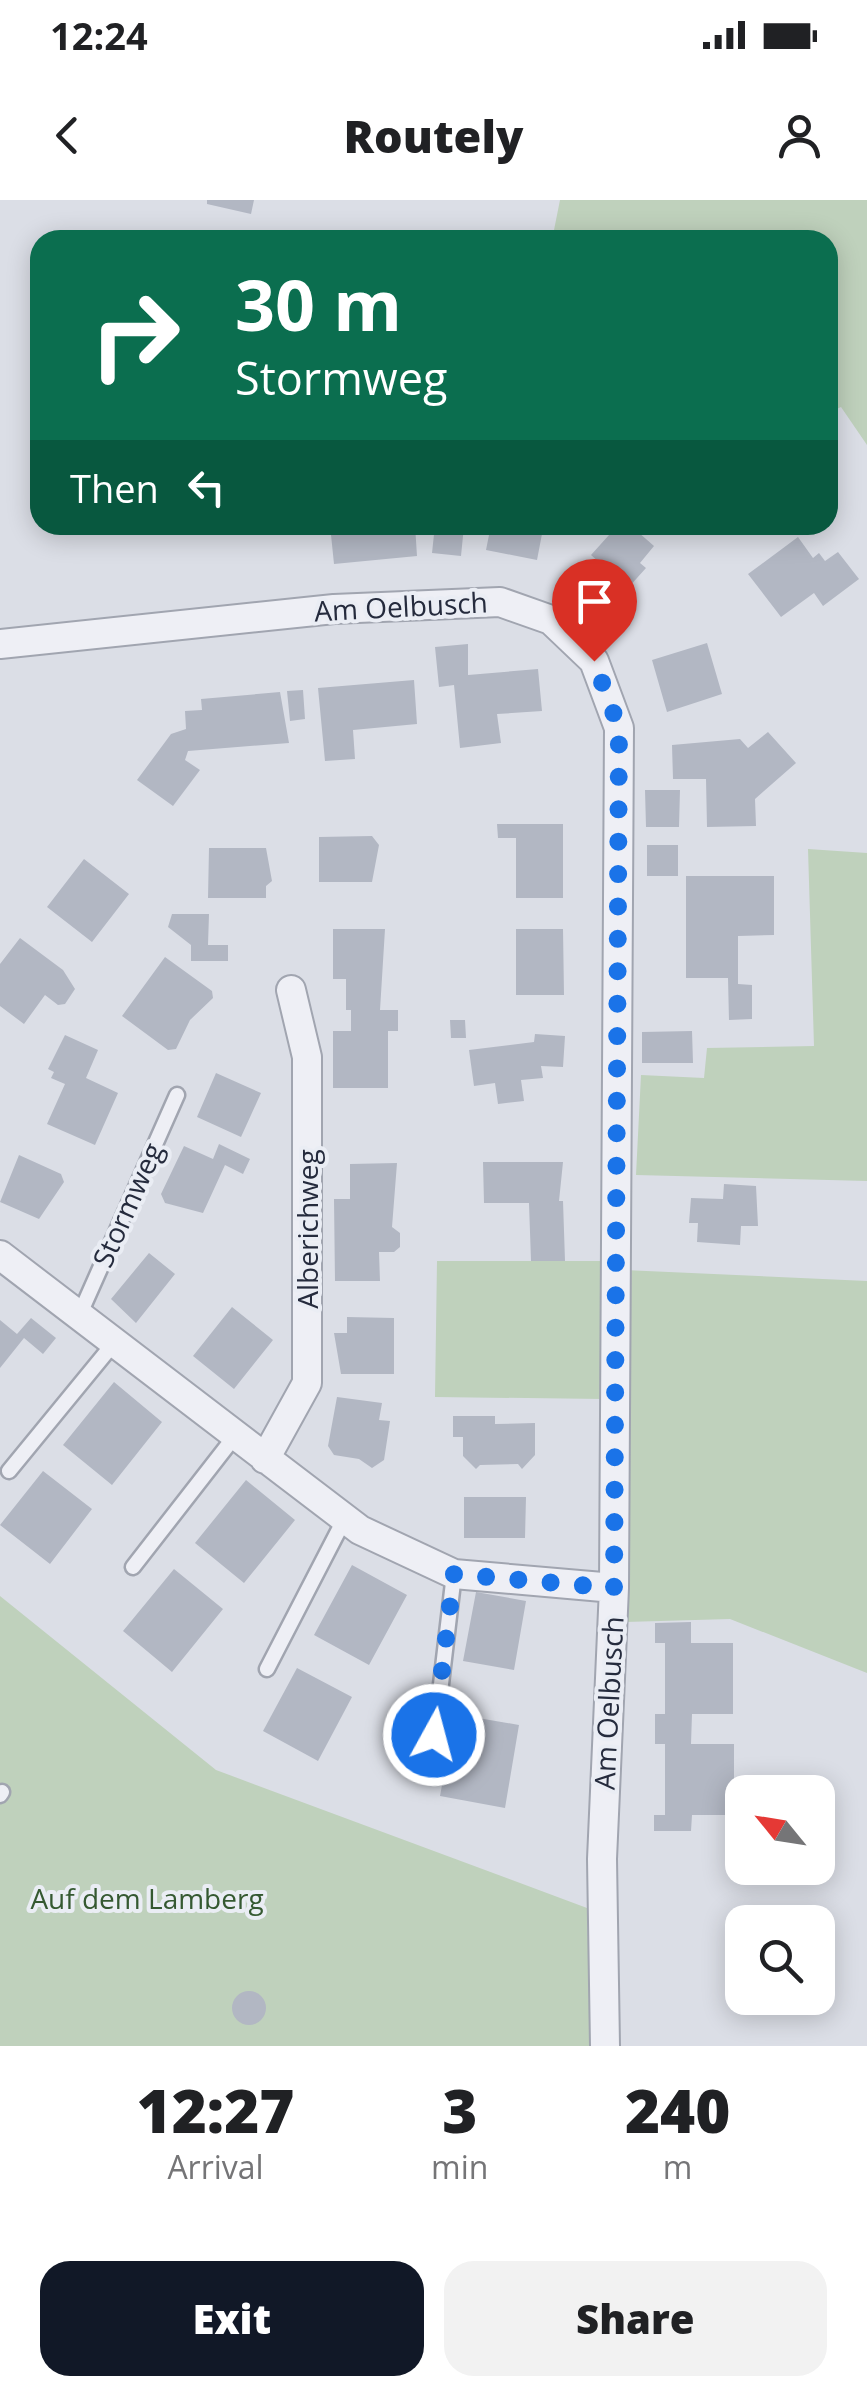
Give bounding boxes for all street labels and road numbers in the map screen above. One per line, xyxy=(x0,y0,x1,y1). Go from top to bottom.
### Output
street label: Am Oelbusch xyxy=(313,582,489,630)
street label: Stormweg xyxy=(83,1136,171,1273)
street label: Alberichweg xyxy=(288,1149,326,1309)
street label: Am Oelbusch xyxy=(584,1615,632,1791)

